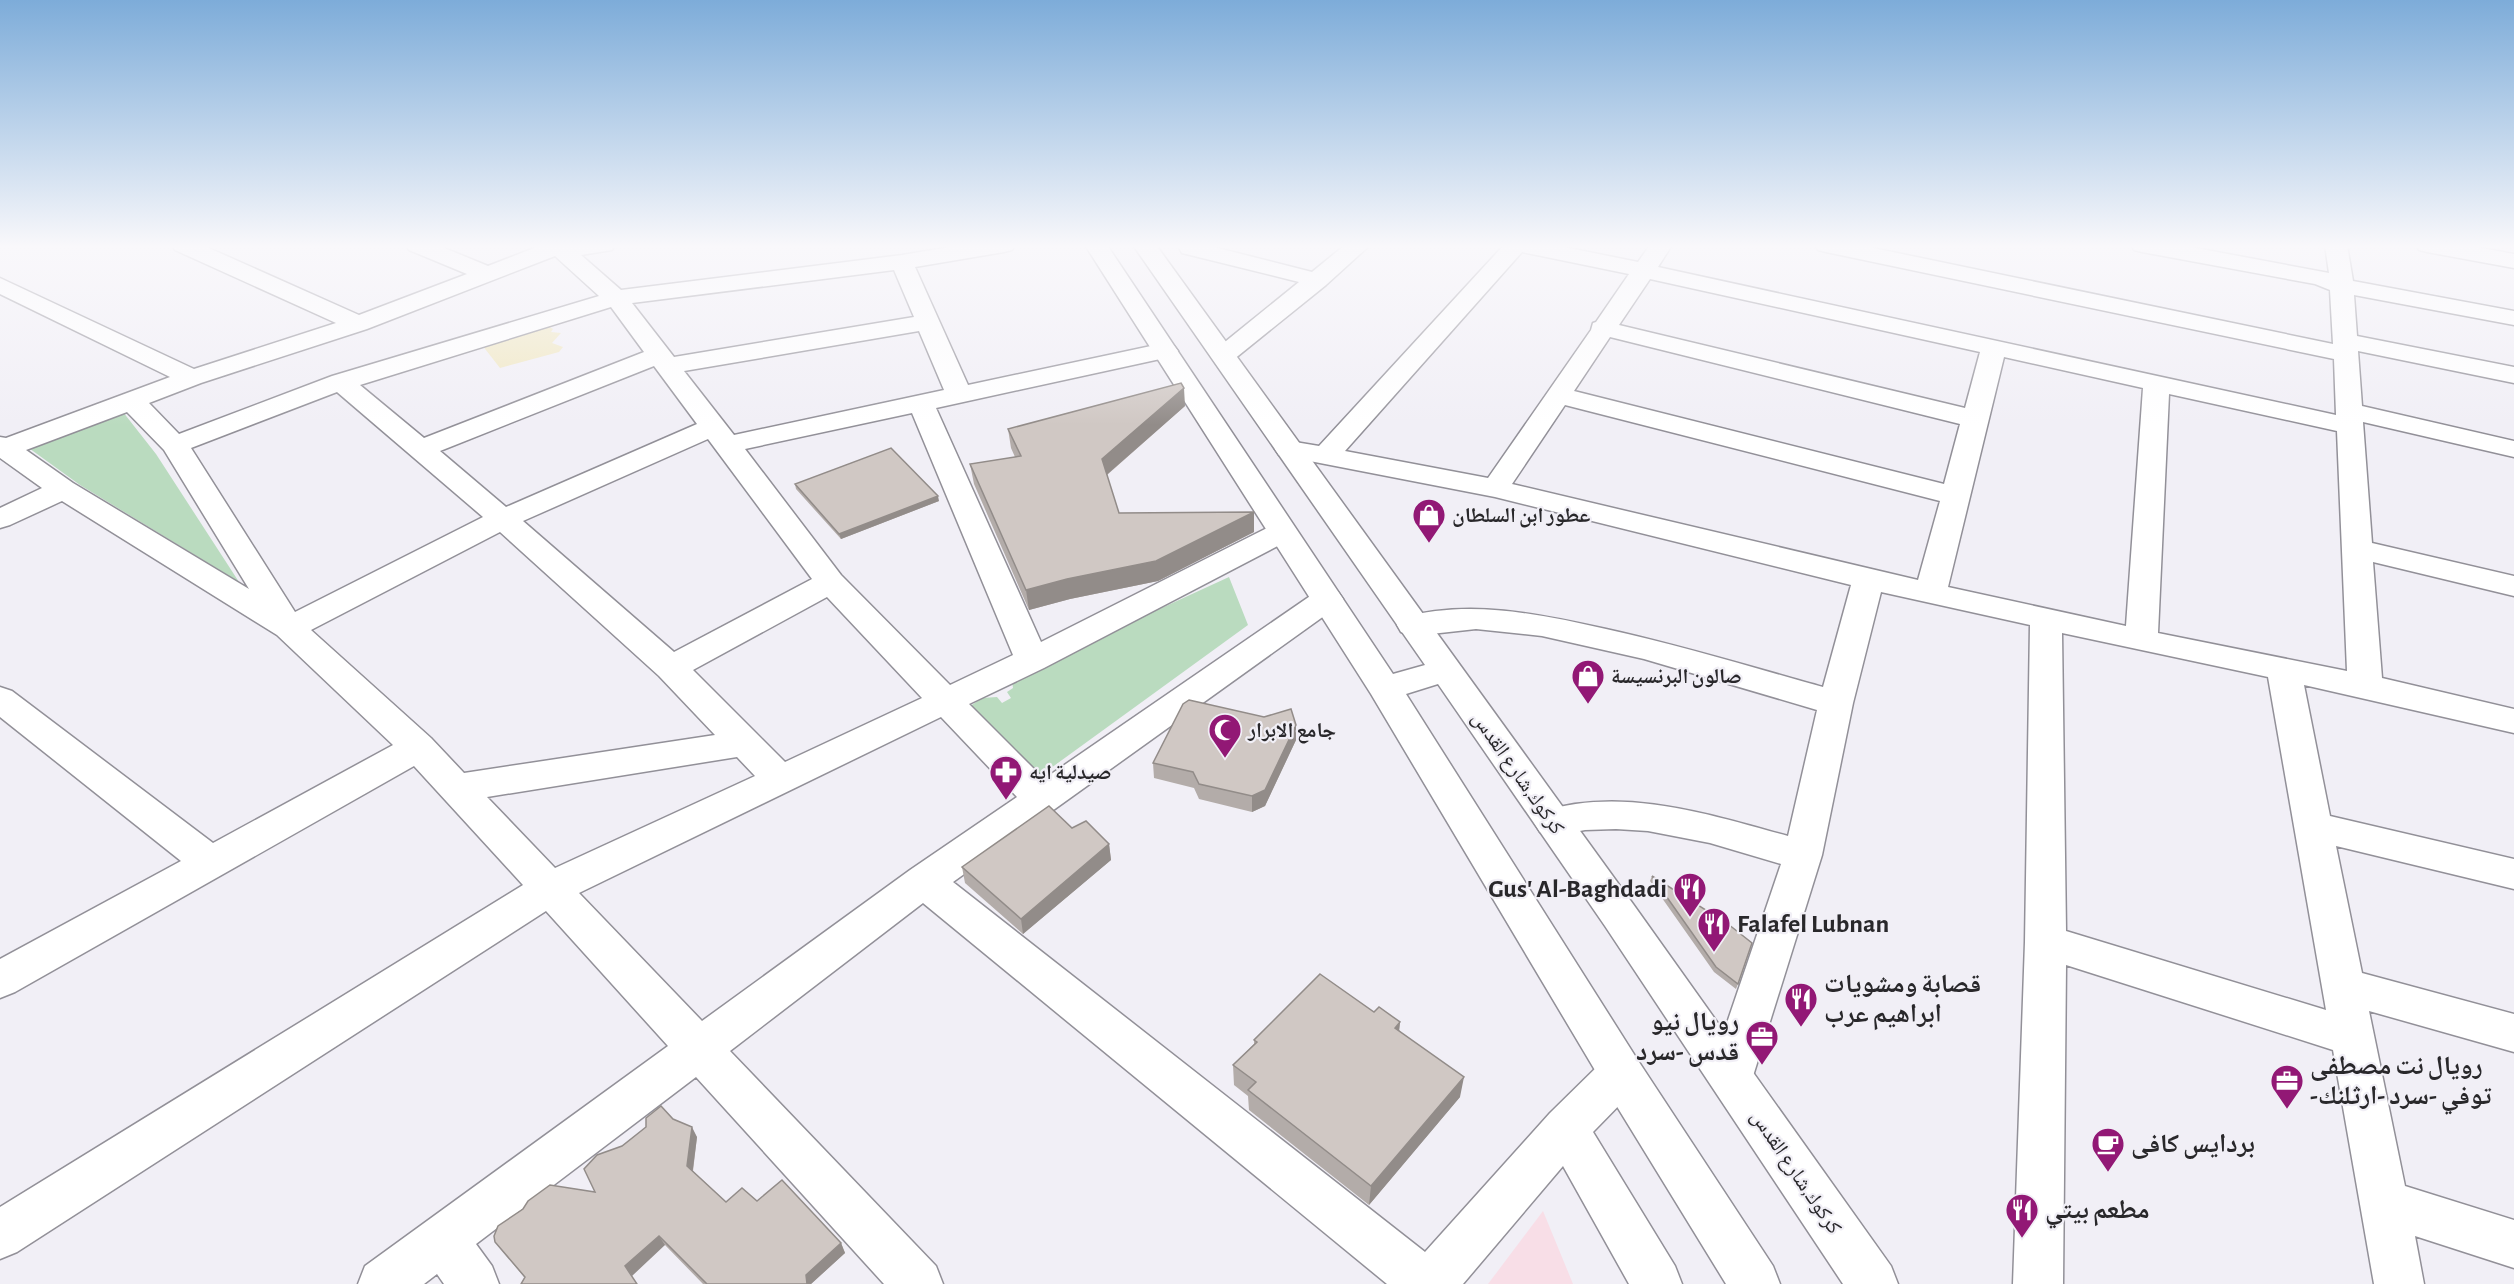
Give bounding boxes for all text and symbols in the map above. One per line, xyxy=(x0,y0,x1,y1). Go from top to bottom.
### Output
shop icon: عطور ابن السلطان xyxy=(1411,497,1447,544)
place label: عطور ابن السلطان xyxy=(1452,505,1591,528)
shop icon: صالون البرنسيسة xyxy=(1570,658,1606,705)
place label: صالون البرنسيسة xyxy=(1611,666,1742,688)
street label: كركوك,شارع القدس xyxy=(1466,708,1568,840)
mosque icon: جامع الابرار xyxy=(1207,712,1243,759)
place label: جامع الابرار xyxy=(1247,720,1336,744)
pharmacy icon: صیدلیة ایە xyxy=(988,754,1024,801)
place label: صیدلیة ایە xyxy=(1029,762,1111,783)
restaurant icon: Gus' Al-Baghdadi xyxy=(1672,871,1708,918)
place label: Gus' Al-Baghdadi xyxy=(1488,876,1667,902)
restaurant icon: Falafel Lubnan xyxy=(1696,906,1732,953)
place label: Falafel Lubnan xyxy=(1737,911,1889,937)
place label: قصابة ومشويات ابراهيم عرب xyxy=(1824,971,1981,1031)
restaurant icon: قصابة ومشويات ابراهيم عرب xyxy=(1783,981,1819,1028)
place label: رويال نيو قدس -سرد xyxy=(1636,1009,1739,1067)
office icon: رويال نيو قدس -سرد xyxy=(1744,1019,1780,1066)
place label: رويال نت مصطفى -توفي -سرد -ارثلنك xyxy=(2310,1053,2491,1115)
office icon: رويال نت مصطفى -توفي -سرد -ارثلنك xyxy=(2269,1063,2305,1110)
street label: كركوك,شارع القدس xyxy=(1745,1106,1845,1239)
cafe icon: بردايس کافى xyxy=(2090,1126,2126,1173)
place label: بردايس کافى xyxy=(2131,1131,2255,1159)
restaurant icon: مطعم بيتي xyxy=(2004,1192,2040,1239)
place label: مطعم بيتي xyxy=(2045,1197,2149,1229)

